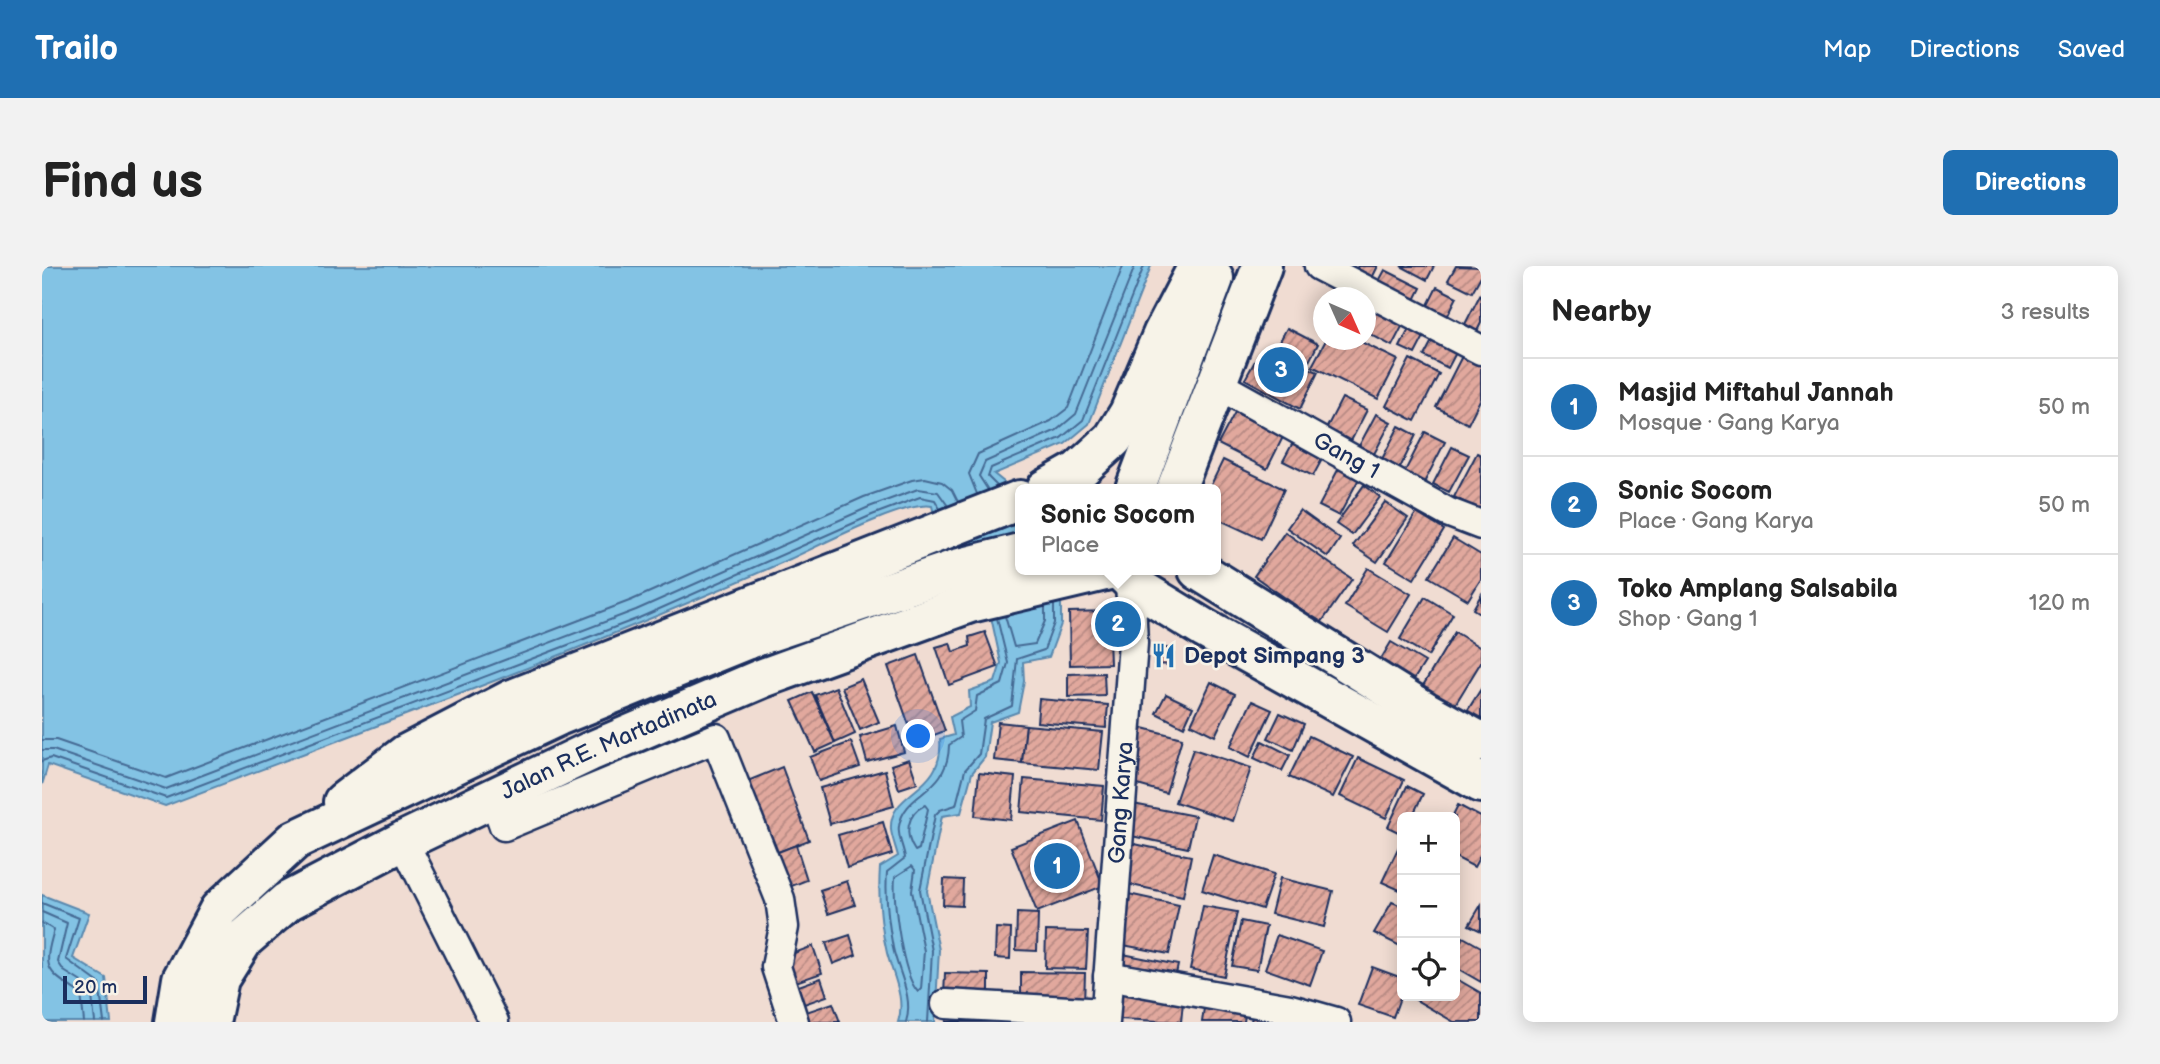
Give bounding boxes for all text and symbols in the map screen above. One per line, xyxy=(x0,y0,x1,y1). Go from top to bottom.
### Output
text: Trailo xyxy=(35,29,118,69)
text: Map xyxy=(1823,35,1871,64)
text: Directions xyxy=(1909,35,2020,64)
text: Saved xyxy=(2058,35,2125,64)
button: Directions xyxy=(1943,150,2118,215)
text: Find us xyxy=(42,153,203,212)
north arrow xyxy=(1313,287,1376,350)
text: Nearby xyxy=(1551,294,1651,330)
text: 3 results xyxy=(2001,298,2090,326)
pin: 3 xyxy=(1258,344,1304,396)
text: Masjid Miftahul Jannah xyxy=(1618,378,1894,409)
text: 1 xyxy=(1569,393,1579,421)
text: 50 m xyxy=(2038,393,2090,421)
text: Mosque · Gang Karya xyxy=(1618,409,1840,437)
street label: Gang 1 xyxy=(1308,426,1384,486)
text: Sonic Socom xyxy=(1618,476,1773,507)
popup xyxy=(1015,484,1221,575)
text: 2 xyxy=(1567,491,1581,519)
text: 50 m xyxy=(2038,491,2090,519)
text: Sonic Socom xyxy=(1041,500,1195,531)
text: Place · Gang Karya xyxy=(1618,507,1814,535)
text: Place xyxy=(1041,531,1099,559)
text: Toko Amplang Salsabila xyxy=(1618,574,1898,605)
text: 3 xyxy=(1567,589,1581,617)
text: 120 m xyxy=(2029,589,2090,617)
pin: 2 xyxy=(1095,598,1141,650)
text: Shop · Gang 1 xyxy=(1618,605,1758,633)
restaurant icon: Depot Simpang 3 xyxy=(1150,642,1178,670)
place label: Depot Simpang 3 xyxy=(1184,642,1365,670)
street label: Jalan R.E. Martadinata xyxy=(497,685,721,806)
your location xyxy=(901,719,935,753)
street label: Gang Karya xyxy=(1103,740,1140,865)
map controls xyxy=(1397,812,1460,1001)
button: + xyxy=(1397,812,1460,875)
pin: 1 xyxy=(1034,840,1080,892)
button: − xyxy=(1397,875,1460,938)
button: locate xyxy=(1397,938,1460,1001)
scale bar xyxy=(63,973,147,1005)
text: 20 m xyxy=(74,976,117,999)

